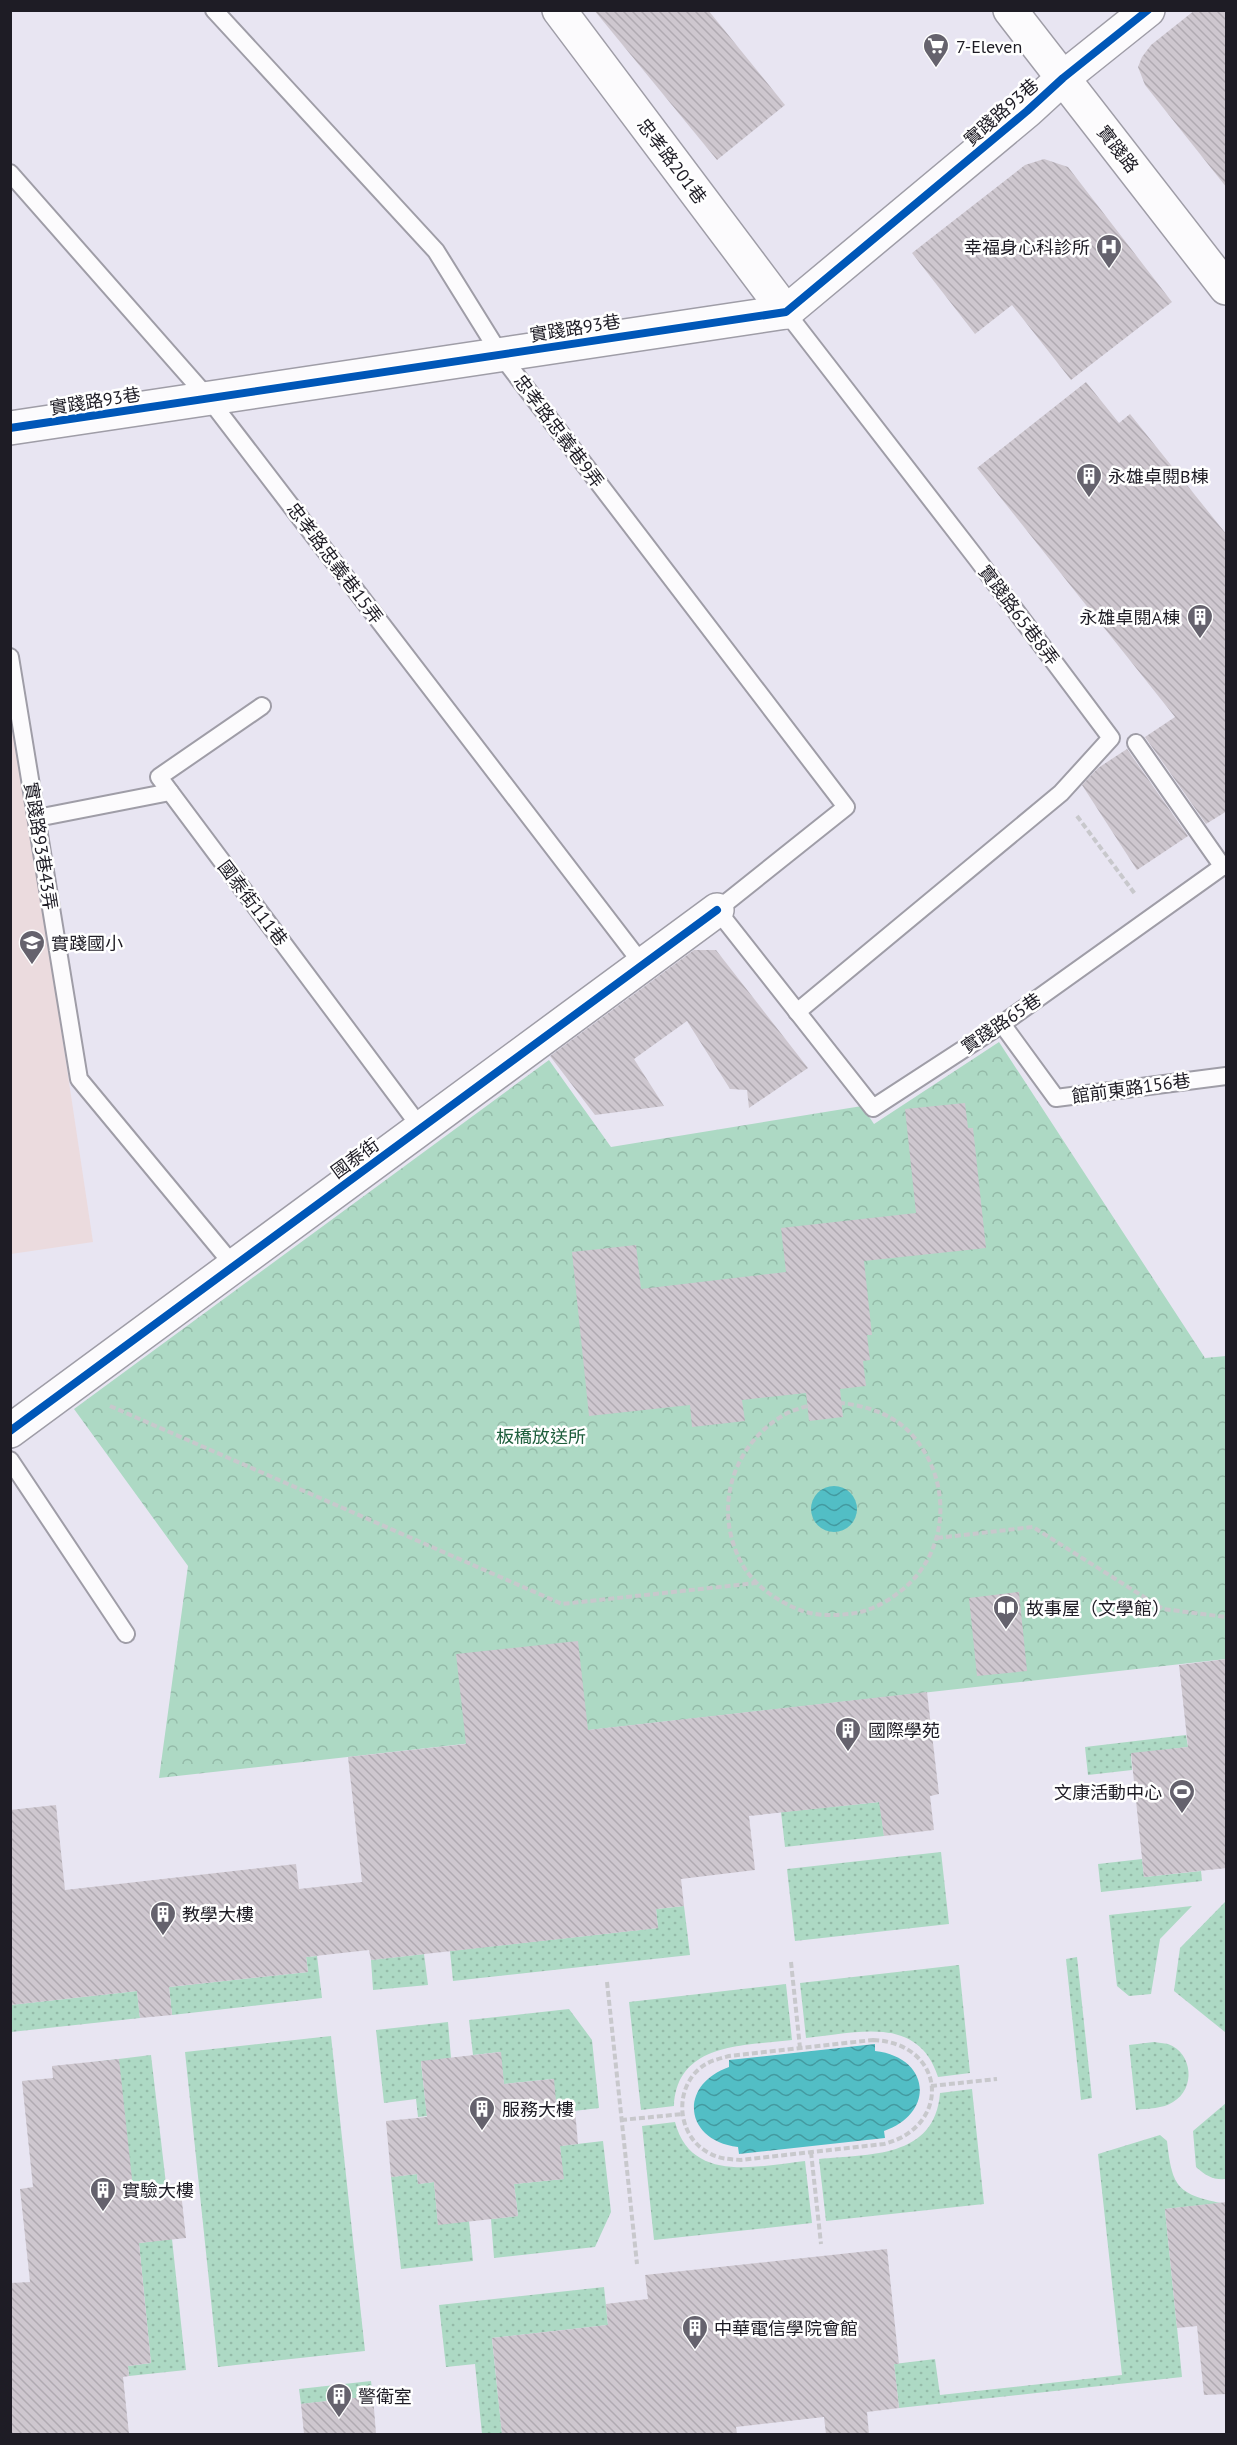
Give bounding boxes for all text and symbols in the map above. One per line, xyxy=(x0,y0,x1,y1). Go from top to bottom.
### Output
supermarket icon: 7-Eleven xyxy=(921,31,951,69)
place label: 7-Eleven xyxy=(956,35,1022,58)
street label: 實踐路93巷 xyxy=(959,73,1043,151)
street label: 忠孝路201巷 xyxy=(632,114,712,208)
street label: 實踐路 xyxy=(1092,121,1144,177)
hospital icon: 幸福身心科診所 xyxy=(1094,232,1124,270)
place label: 幸福身心科診所 xyxy=(964,236,1090,259)
street label: 實踐路93巷 xyxy=(528,309,622,347)
street label: 忠孝路忠義巷9弄 xyxy=(509,370,609,492)
street label: 實踐路93巷 xyxy=(48,382,142,420)
building icon: 永雄卓閱B棟 xyxy=(1074,461,1104,499)
place label: 永雄卓閱B棟 xyxy=(1108,465,1209,488)
street label: 忠孝路忠義巷15弄 xyxy=(282,498,388,628)
street label: 實踐路65巷8弄 xyxy=(974,560,1064,670)
building icon: 永雄卓閱A棟 xyxy=(1185,602,1215,640)
place label: 永雄卓閱A棟 xyxy=(1079,606,1180,629)
street label: 實踐路93巷43弄 xyxy=(20,780,62,912)
street label: 國泰街111巷 xyxy=(213,856,293,950)
school or university icon: 實踐國小 xyxy=(17,928,47,966)
place label: 實踐國小 xyxy=(51,932,123,955)
street label: 實踐路65巷 xyxy=(957,988,1045,1058)
street label: 館前東路156巷 xyxy=(1070,1068,1192,1108)
street label: 國泰街 xyxy=(326,1133,384,1183)
park label: 板橋放送所 xyxy=(496,1425,586,1448)
library icon: 故事屋（文學館） xyxy=(991,1593,1021,1631)
place label: 故事屋（文學館） xyxy=(1026,1597,1170,1620)
building icon: 國際學苑 xyxy=(833,1715,863,1753)
place label: 國際學苑 xyxy=(868,1719,940,1742)
sports icon: 文康活動中心 xyxy=(1167,1777,1197,1815)
place label: 文康活動中心 xyxy=(1054,1781,1162,1804)
building icon: 教學大樓 xyxy=(148,1899,178,1937)
place label: 教學大樓 xyxy=(182,1903,254,1926)
building icon: 服務大樓 xyxy=(467,2094,497,2132)
place label: 服務大樓 xyxy=(502,2098,574,2121)
building icon: 實驗大樓 xyxy=(88,2175,118,2213)
place label: 實驗大樓 xyxy=(122,2179,194,2202)
building icon: 中華電信學院會館 xyxy=(680,2313,710,2351)
place label: 中華電信學院會館 xyxy=(714,2317,858,2340)
building icon: 警衛室 xyxy=(324,2381,354,2419)
place label: 警衛室 xyxy=(358,2385,412,2408)

